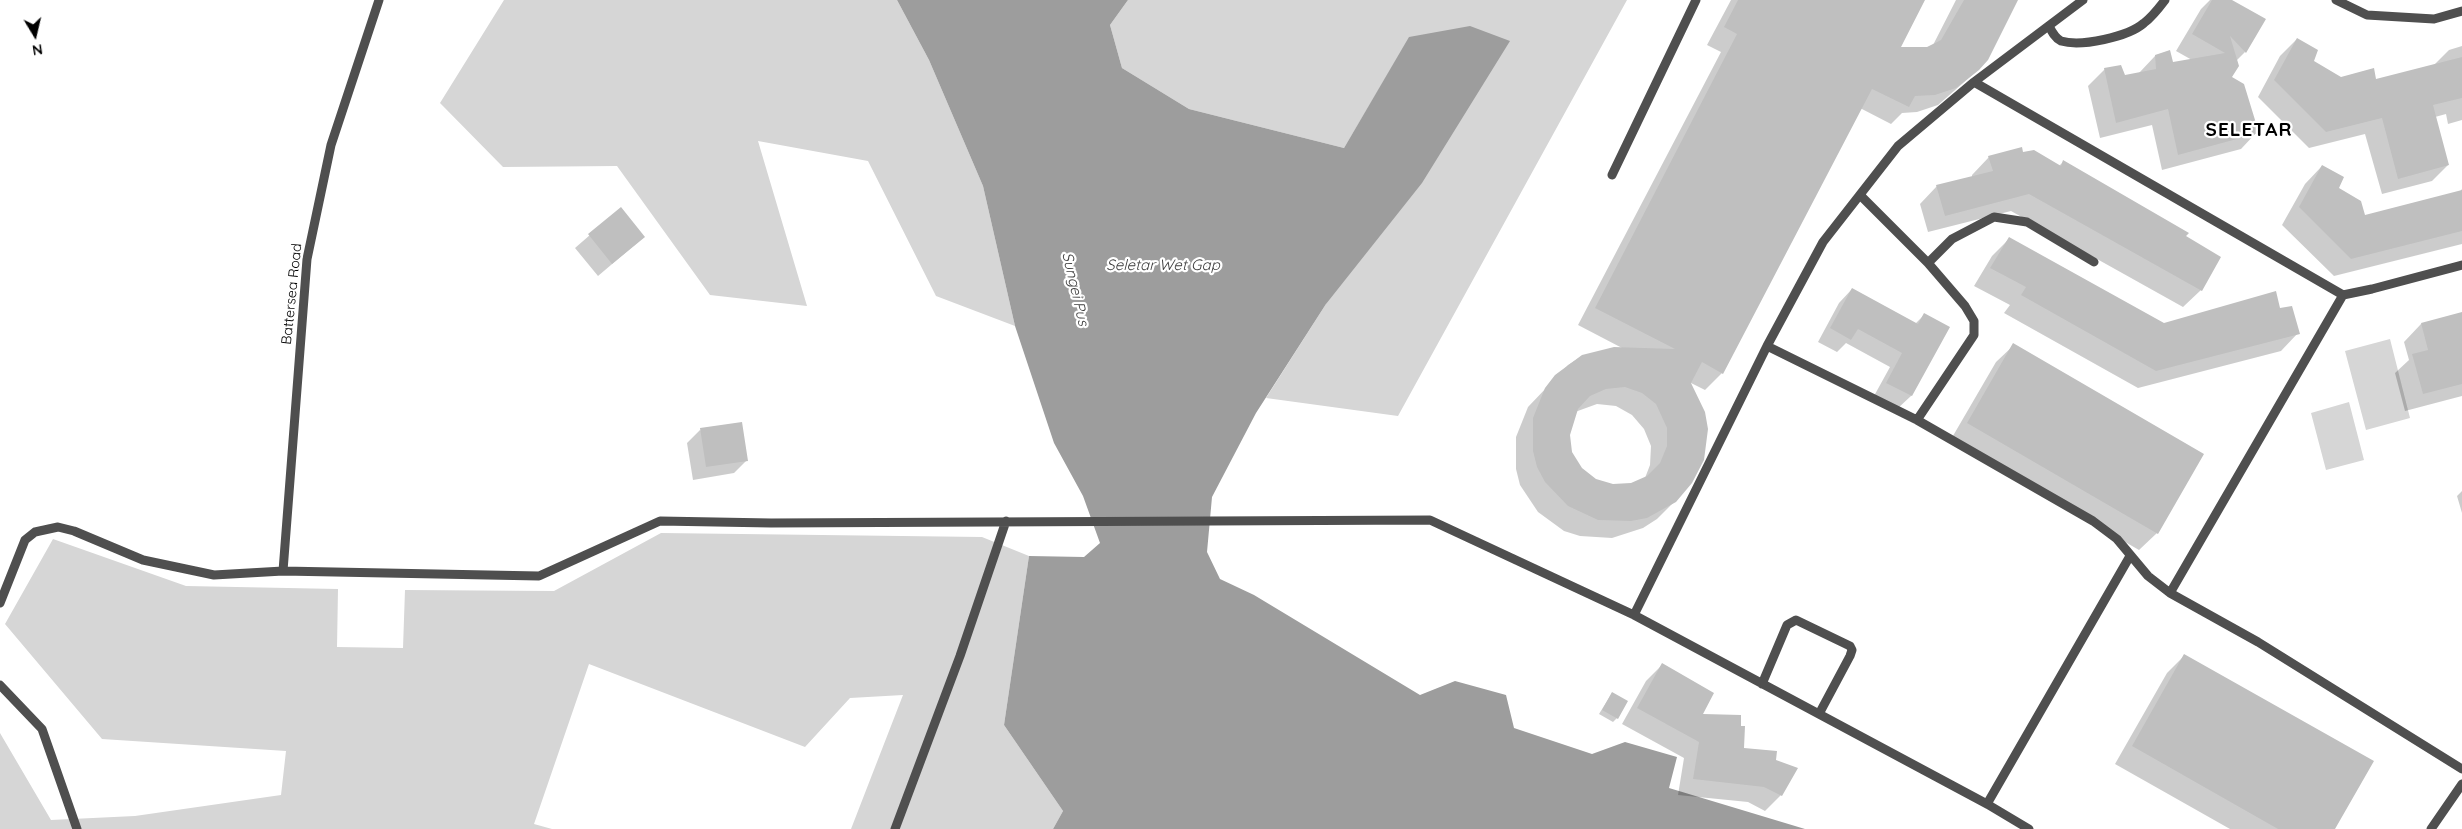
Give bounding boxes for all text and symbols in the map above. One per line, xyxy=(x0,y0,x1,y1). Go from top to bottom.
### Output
north arrow xyxy=(10,10,60,60)
text: N xyxy=(31,40,44,60)
district label: SELETAR xyxy=(2205,119,2293,141)
street label: Battersea Road xyxy=(278,242,306,346)
water label: Sungei Pus xyxy=(1058,250,1092,328)
water label: Seletar Wet Gap xyxy=(1106,256,1220,274)

